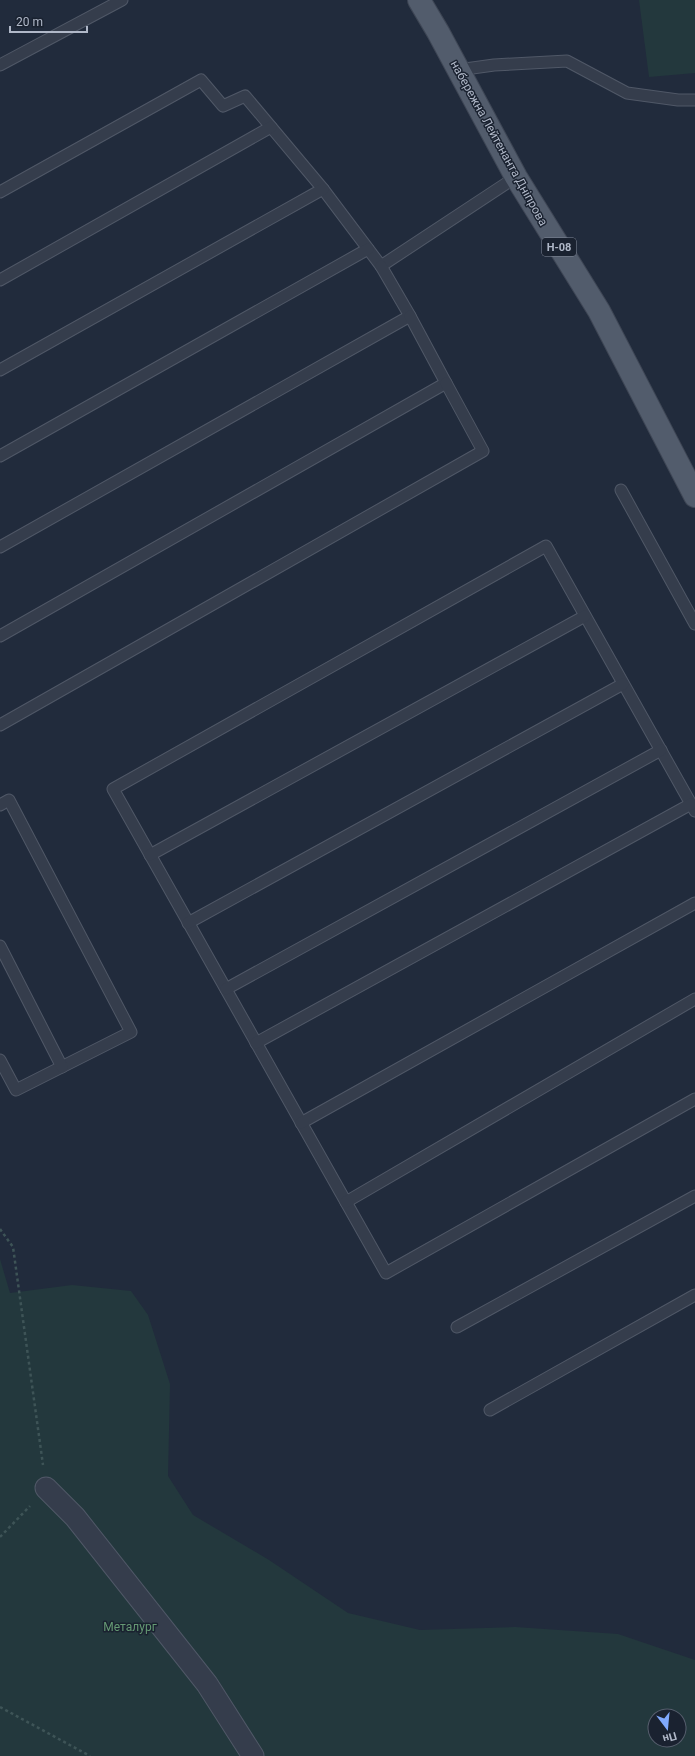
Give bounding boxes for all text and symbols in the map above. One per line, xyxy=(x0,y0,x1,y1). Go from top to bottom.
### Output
scale bar xyxy=(10,8,87,34)
text: 20 m xyxy=(16,15,43,29)
street label: набережна Лейтенанта Дніпрова xyxy=(448,58,550,228)
road number: Н-08 xyxy=(542,238,576,256)
park label: Металург xyxy=(103,1620,157,1634)
north arrow xyxy=(647,1708,687,1748)
text: Пн xyxy=(661,1729,678,1745)

